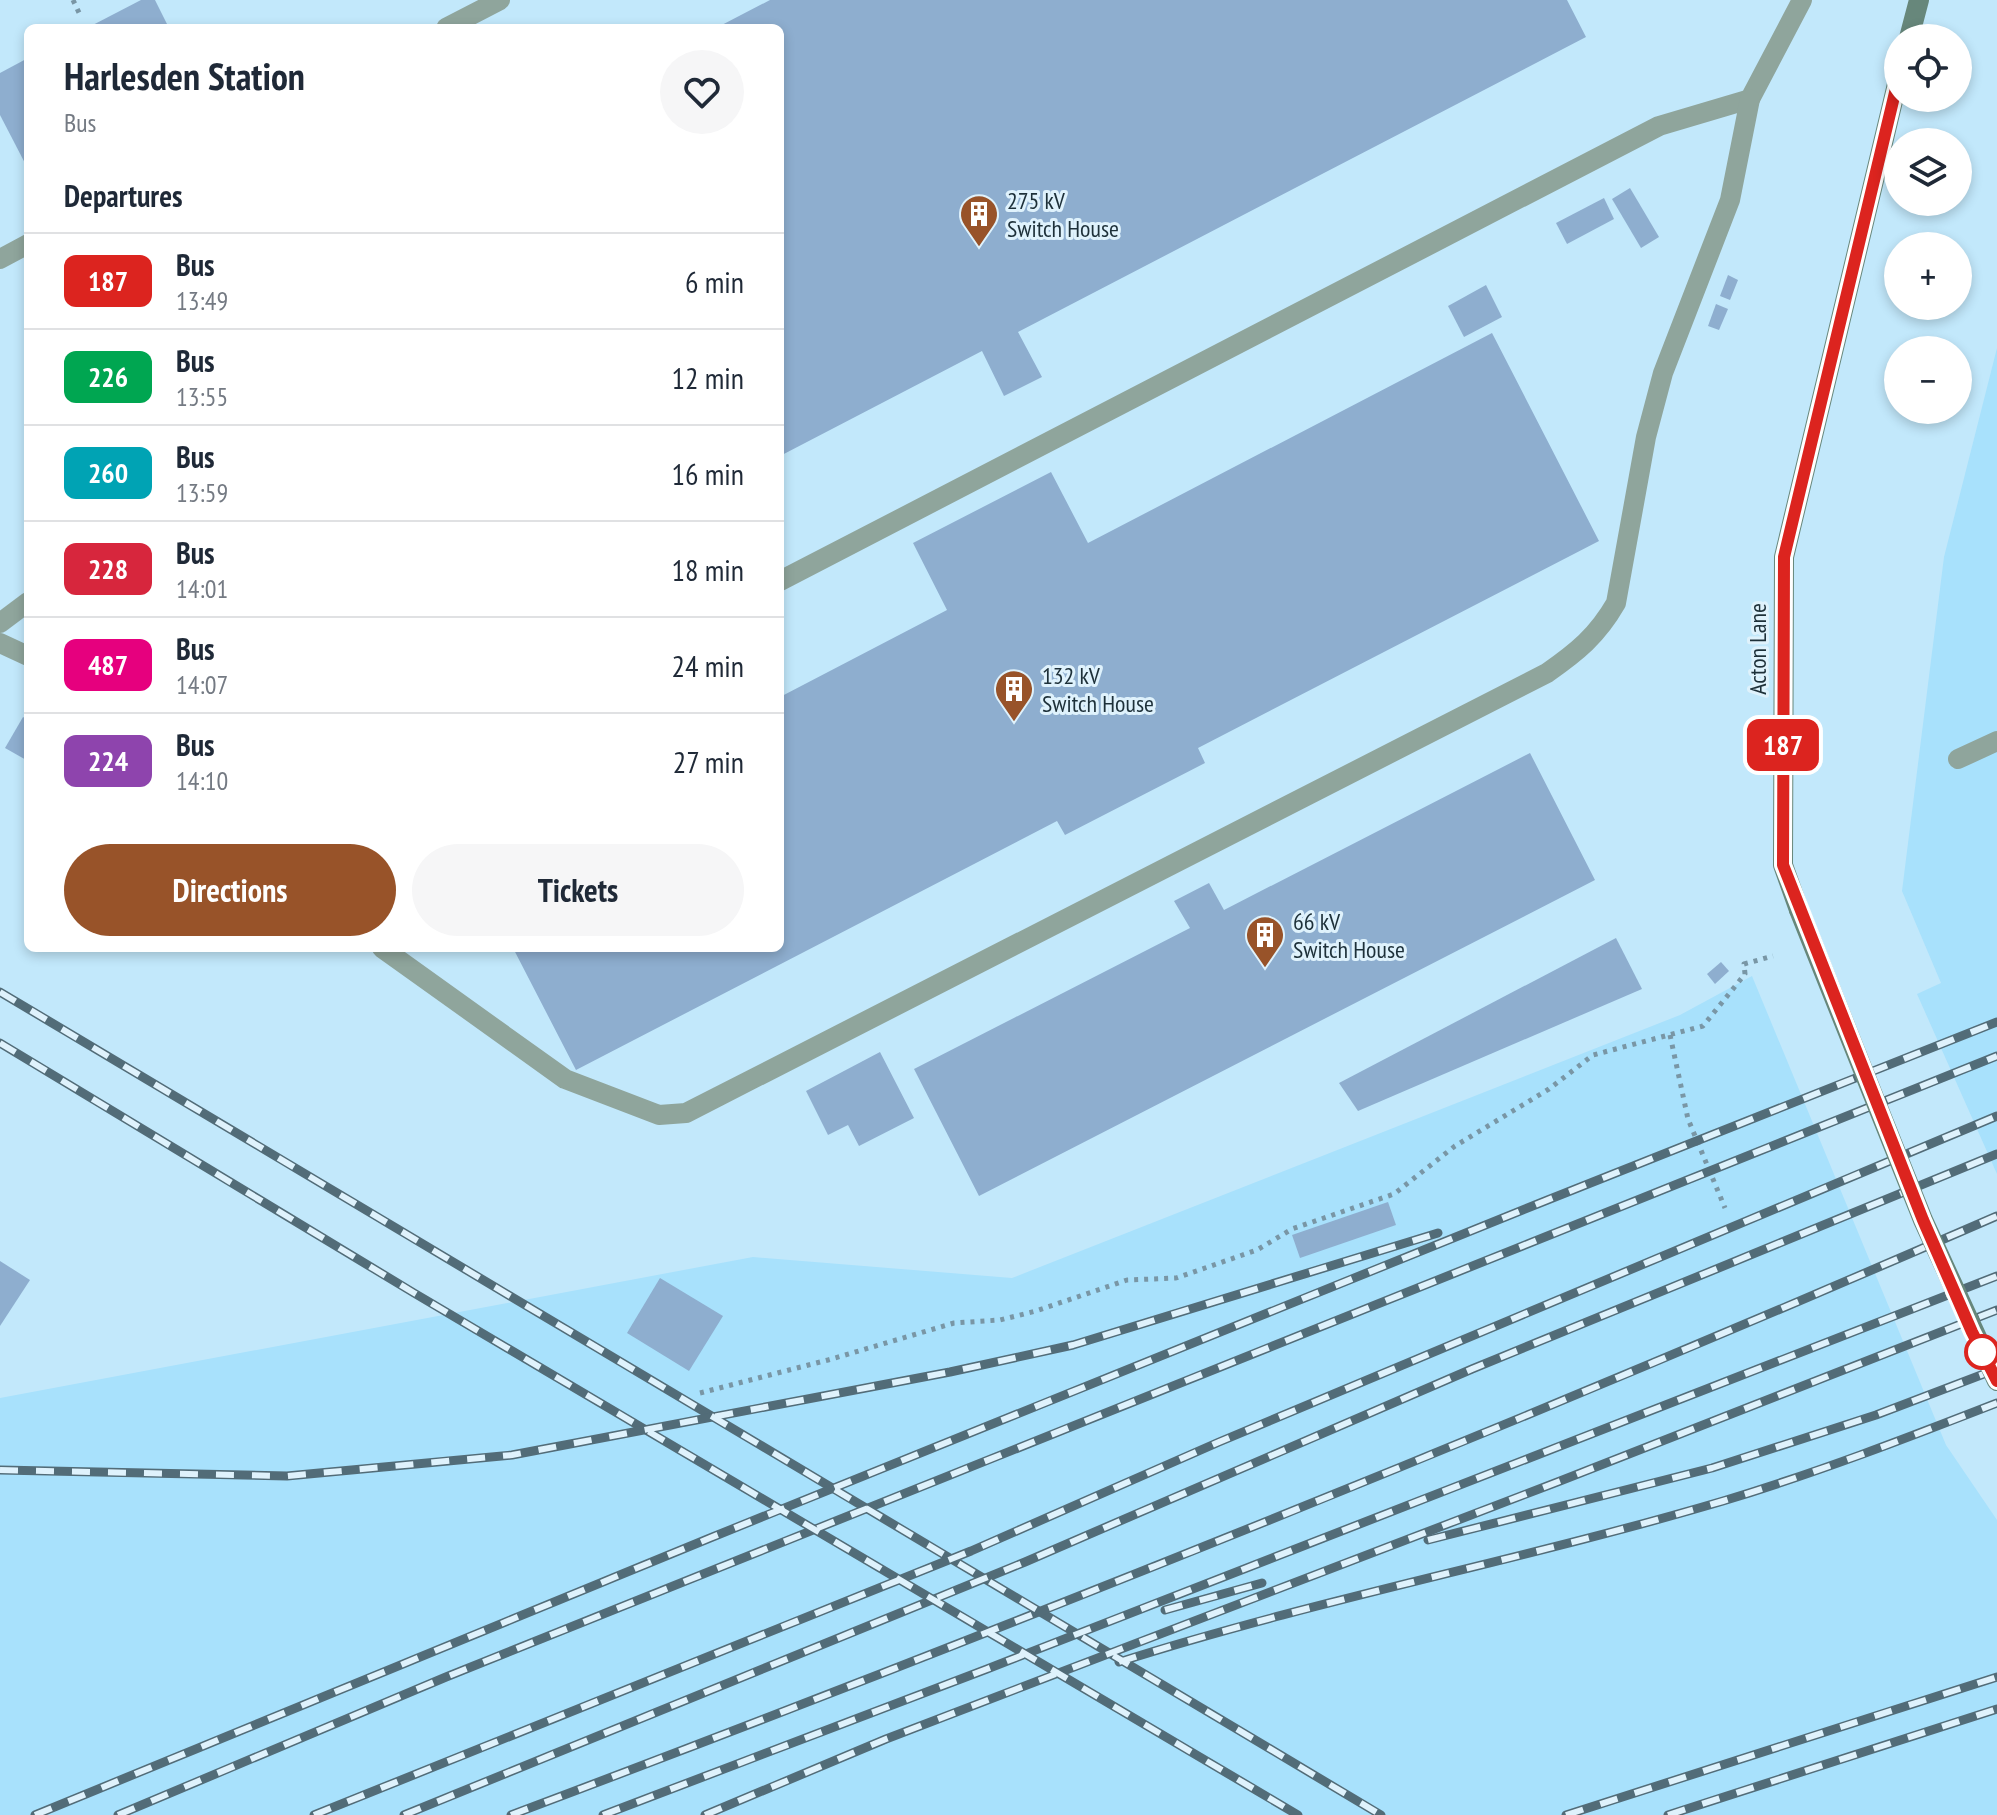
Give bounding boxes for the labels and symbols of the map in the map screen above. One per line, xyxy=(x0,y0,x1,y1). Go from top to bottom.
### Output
place label: 275 kV Switch House xyxy=(1007,185,1119,244)
building icon: 275 kV Switch House xyxy=(958,193,1000,248)
street label: Acton Lane xyxy=(1742,603,1773,695)
place label: 132 kV Switch House xyxy=(1042,660,1154,719)
building icon: 132 kV Switch House xyxy=(993,668,1035,723)
line badge: 187 xyxy=(1737,719,1829,771)
place label: 66 kV Switch House xyxy=(1293,906,1405,965)
building icon: 66 kV Switch House xyxy=(1244,914,1286,969)
unlabelled marker xyxy=(1965,1335,1997,1369)

